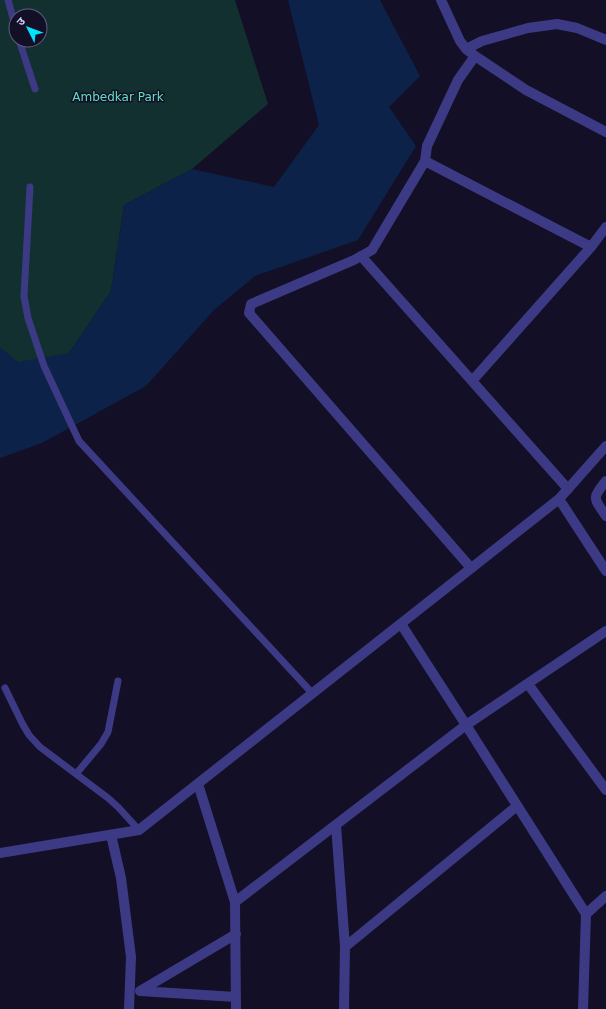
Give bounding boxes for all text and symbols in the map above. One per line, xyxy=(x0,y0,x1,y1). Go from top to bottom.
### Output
north arrow xyxy=(8,8,48,48)
text: उ xyxy=(14,14,28,28)
park label: Ambedkar Park xyxy=(72,90,164,104)

